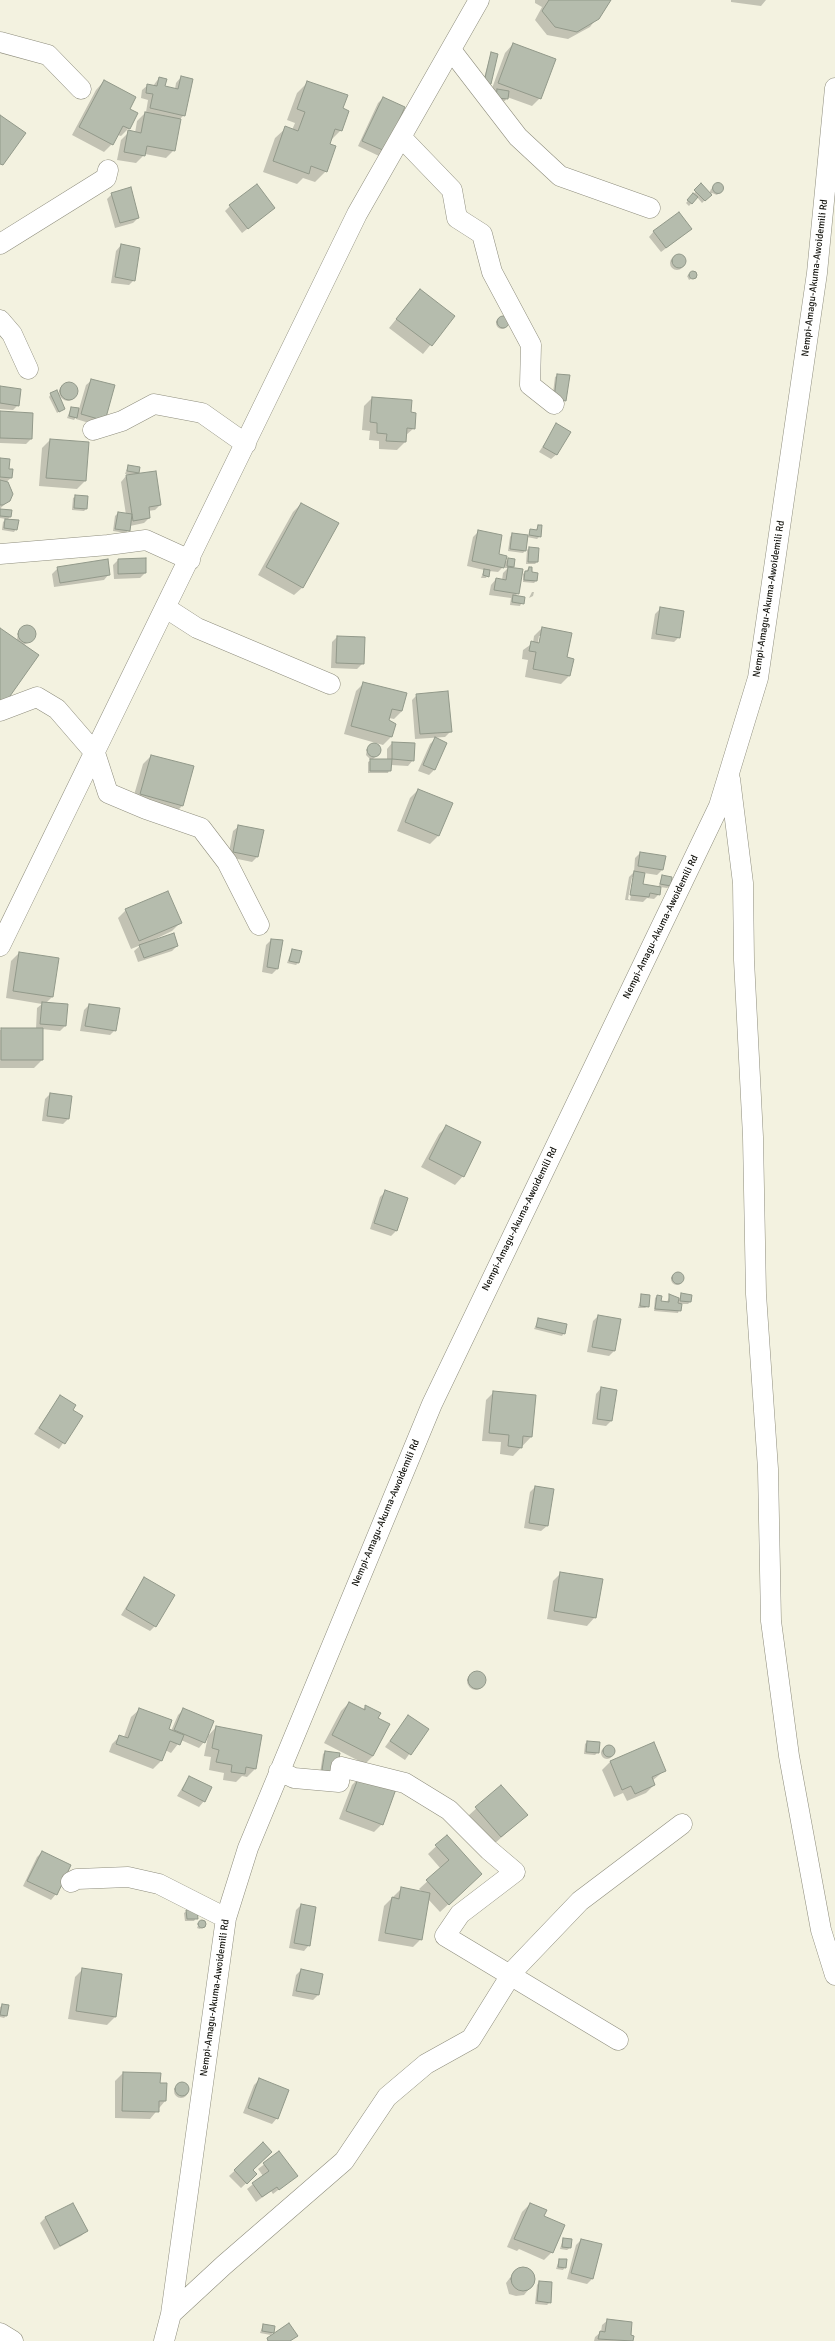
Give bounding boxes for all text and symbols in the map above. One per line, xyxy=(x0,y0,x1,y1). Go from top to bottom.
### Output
street label: Nempi-Amagu-Akuma-Awoidemili Rd xyxy=(799,199,831,357)
street label: Nempi-Amagu-Akuma-Awoidemili Rd xyxy=(751,520,787,678)
street label: Nempi-Amagu-Akuma-Awoidemili Rd xyxy=(621,853,701,1001)
street label: Nempi-Amagu-Akuma-Awoidemili Rd xyxy=(480,1145,560,1293)
street label: Nempi-Amagu-Akuma-Awoidemili Rd xyxy=(350,1438,422,1588)
street label: Nempi-Amagu-Akuma-Awoidemili Rd xyxy=(198,1919,232,2077)

